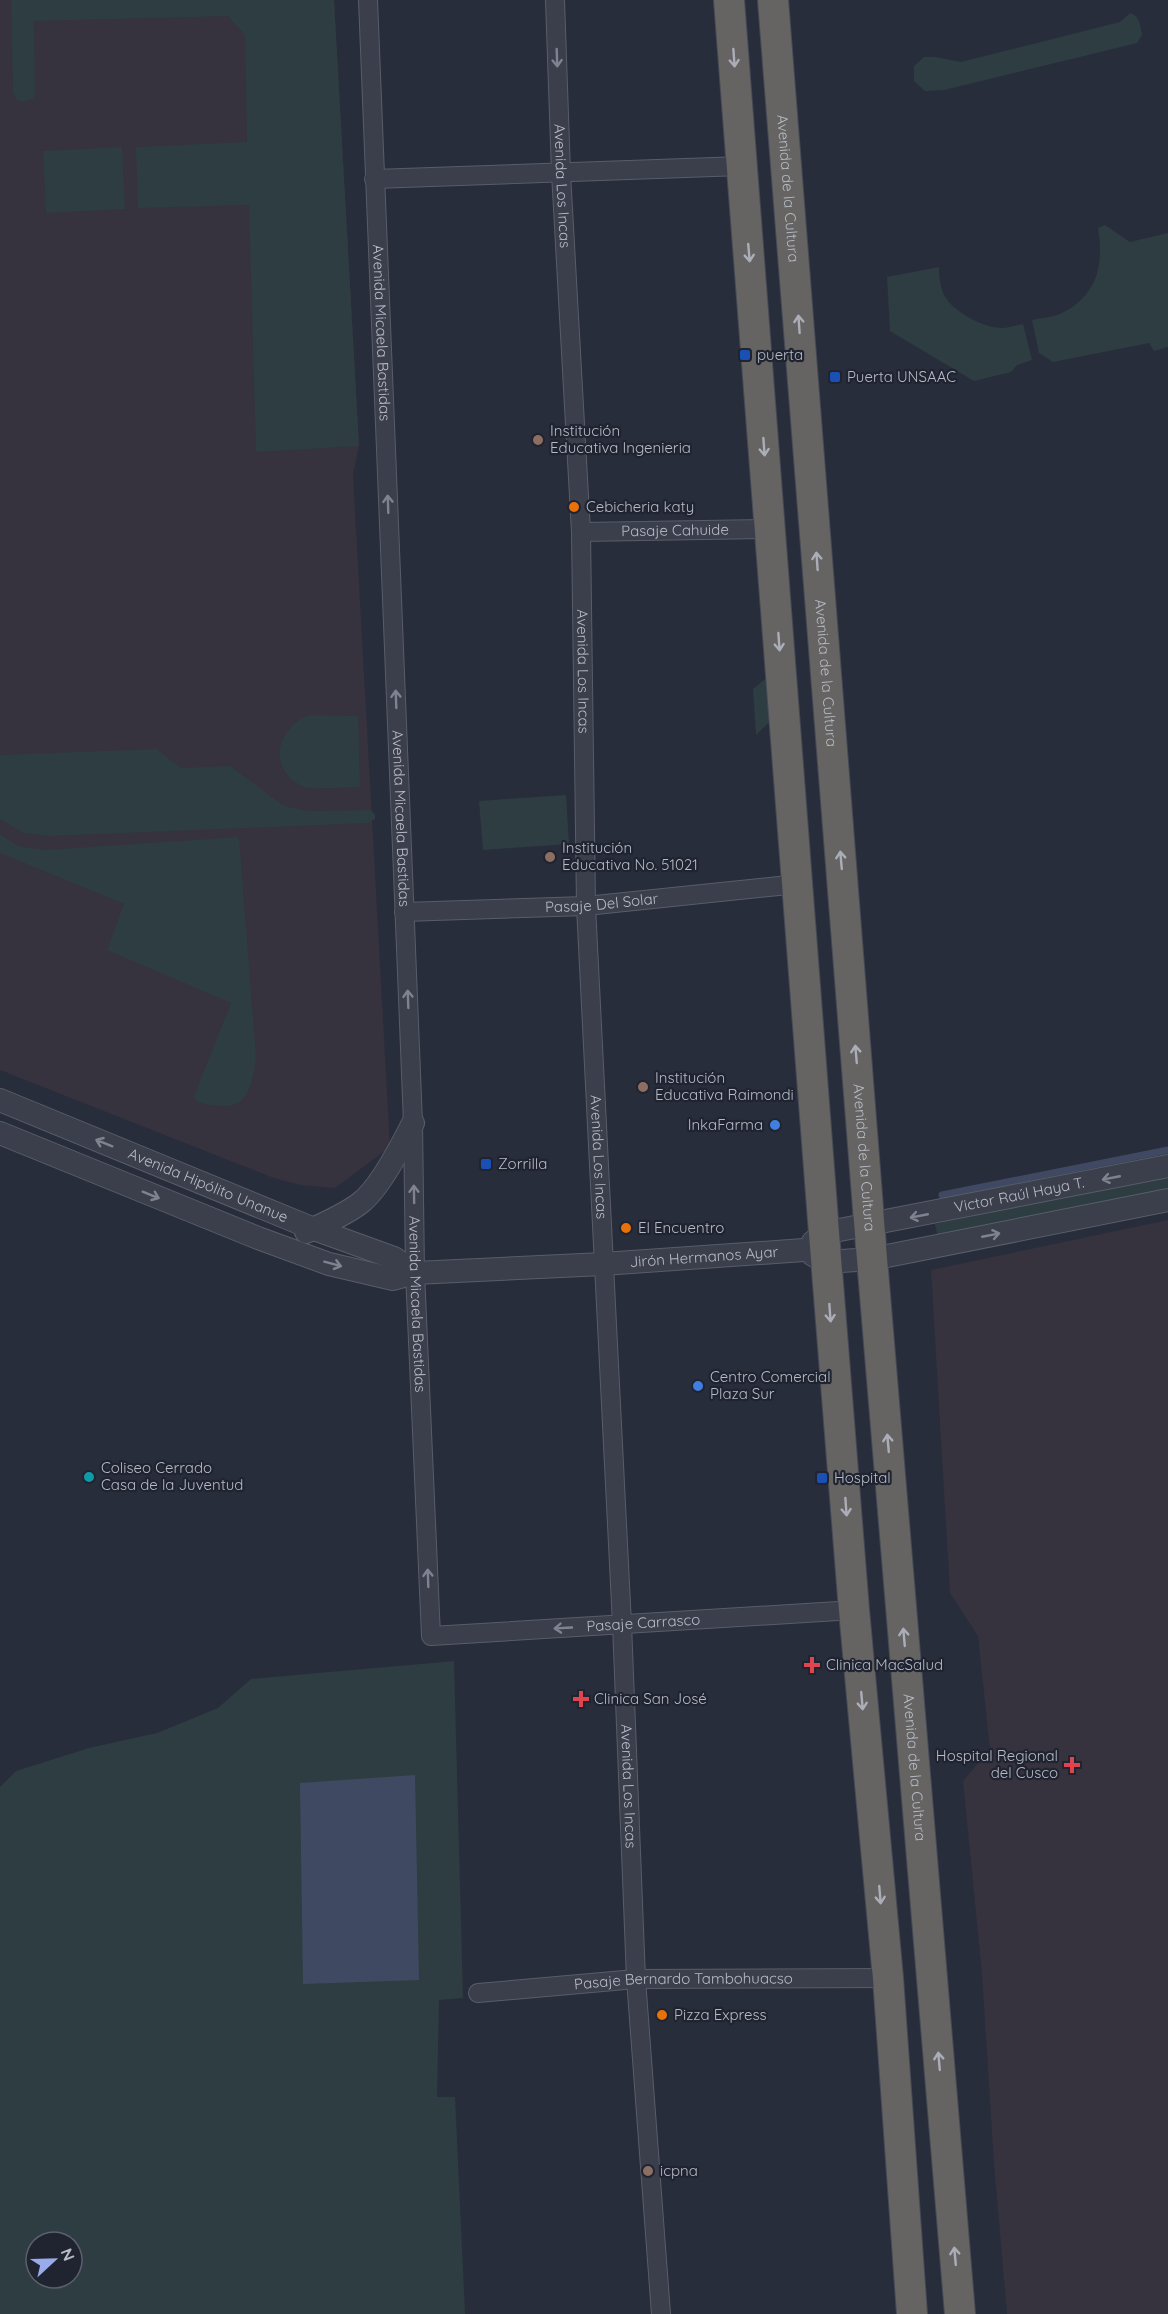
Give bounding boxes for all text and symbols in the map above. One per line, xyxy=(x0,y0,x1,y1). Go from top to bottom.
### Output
one-way arrow xyxy=(551,48,563,68)
one-way arrow xyxy=(728,48,739,68)
street label: Avenida de la Cultura xyxy=(773,114,804,263)
street label: Avenida Los Incas xyxy=(550,123,575,248)
one-way arrow xyxy=(743,242,754,262)
street label: Avenida Micaela Bastidas xyxy=(369,244,395,421)
one-way arrow xyxy=(793,315,804,335)
place label: puerta xyxy=(757,345,803,364)
marker: puerta xyxy=(738,348,752,362)
place label: Puerta UNSAAC xyxy=(847,367,956,386)
marker: Puerta UNSAAC xyxy=(828,370,842,384)
place label: Institución Educativa Ingenieria xyxy=(550,421,691,457)
marker: Institución Educativa Ingenieria xyxy=(531,433,545,447)
one-way arrow xyxy=(759,437,770,457)
one-way arrow xyxy=(383,495,394,515)
place label: Cebicheria katy xyxy=(586,497,694,516)
marker: Cebicheria katy xyxy=(567,500,581,514)
street label: Pasaje Cahuide xyxy=(621,520,729,540)
one-way arrow xyxy=(811,551,822,571)
street label: Avenida de la Cultura xyxy=(811,598,842,748)
street label: Avenida Los Incas xyxy=(573,609,594,734)
one-way arrow xyxy=(774,631,785,651)
one-way arrow xyxy=(390,689,402,709)
street label: Avenida Micaela Bastidas xyxy=(388,730,414,907)
place label: Institución Educativa No. 51021 xyxy=(562,838,698,874)
marker: Institución Educativa No. 51021 xyxy=(543,850,557,864)
one-way arrow xyxy=(835,850,846,870)
street label: Pasaje Del Solar xyxy=(545,889,659,916)
one-way arrow xyxy=(402,989,413,1009)
one-way arrow xyxy=(850,1045,861,1065)
place label: Institución Educativa Raimondi xyxy=(655,1068,794,1104)
marker: Institución Educativa Raimondi xyxy=(636,1080,650,1094)
street label: Avenida de la Cultura xyxy=(849,1083,880,1232)
street label: Avenida Los Incas xyxy=(586,1094,612,1220)
place label: InkaFarma xyxy=(688,1115,763,1134)
marker: InkaFarma xyxy=(768,1118,782,1132)
one-way arrow xyxy=(95,1137,114,1148)
street label: Avenida Hipólito Unanue xyxy=(126,1144,291,1226)
place label: Zorrilla xyxy=(498,1154,547,1173)
marker: Zorrilla xyxy=(479,1157,493,1171)
street label: Victor Raúl Haya T. xyxy=(952,1173,1086,1216)
one-way arrow xyxy=(1101,1173,1121,1184)
one-way arrow xyxy=(408,1184,420,1204)
one-way arrow xyxy=(141,1190,160,1201)
one-way arrow xyxy=(910,1211,930,1222)
street label: Avenida Micaela Bastidas xyxy=(405,1215,430,1393)
place label: El Encuentro xyxy=(638,1218,724,1237)
marker: El Encuentro xyxy=(619,1221,633,1235)
one-way arrow xyxy=(981,1229,1001,1240)
street label: Jirón Hermanos Ayar xyxy=(629,1242,779,1271)
one-way arrow xyxy=(323,1259,342,1271)
one-way arrow xyxy=(825,1302,836,1322)
place label: Centro Comercial Plaza Sur xyxy=(710,1367,831,1403)
marker: Centro Comercial Plaza Sur xyxy=(691,1379,705,1393)
one-way arrow xyxy=(882,1433,893,1453)
place label: Coliseo Cerrado Casa de la Juventud xyxy=(101,1458,243,1494)
place label: Hospital xyxy=(834,1468,891,1487)
marker: Coliseo Cerrado Casa de la Juventud xyxy=(82,1470,96,1484)
marker: Hospital xyxy=(815,1471,829,1485)
one-way arrow xyxy=(840,1496,851,1516)
one-way arrow xyxy=(423,1568,434,1588)
street label: Pasaje Carrasco xyxy=(586,1609,701,1635)
one-way arrow xyxy=(554,1622,574,1633)
one-way arrow xyxy=(898,1627,909,1647)
place label: Clinica MacSalud xyxy=(826,1655,943,1674)
marker: Clinica MacSalud xyxy=(803,1656,821,1674)
place label: Clinica San José xyxy=(594,1689,707,1708)
marker: Clinica San José xyxy=(572,1690,590,1708)
one-way arrow xyxy=(857,1691,868,1711)
street label: Avenida de la Cultura xyxy=(899,1693,931,1842)
street label: Avenida Los Incas xyxy=(617,1724,641,1849)
place label: Hospital Regional del Cusco xyxy=(936,1746,1058,1782)
marker: Hospital Regional del Cusco xyxy=(1063,1756,1081,1774)
one-way arrow xyxy=(875,1885,886,1905)
street label: Pasaje Bernardo Tambohuacso xyxy=(573,1968,793,1993)
place label: Pizza Express xyxy=(674,2005,767,2024)
marker: Pizza Express xyxy=(655,2008,669,2022)
one-way arrow xyxy=(933,2052,944,2072)
place label: icpna xyxy=(660,2161,698,2180)
marker: icpna xyxy=(641,2164,655,2178)
north arrow xyxy=(24,2230,84,2290)
text: N xyxy=(56,2245,79,2264)
one-way arrow xyxy=(949,2246,960,2266)

